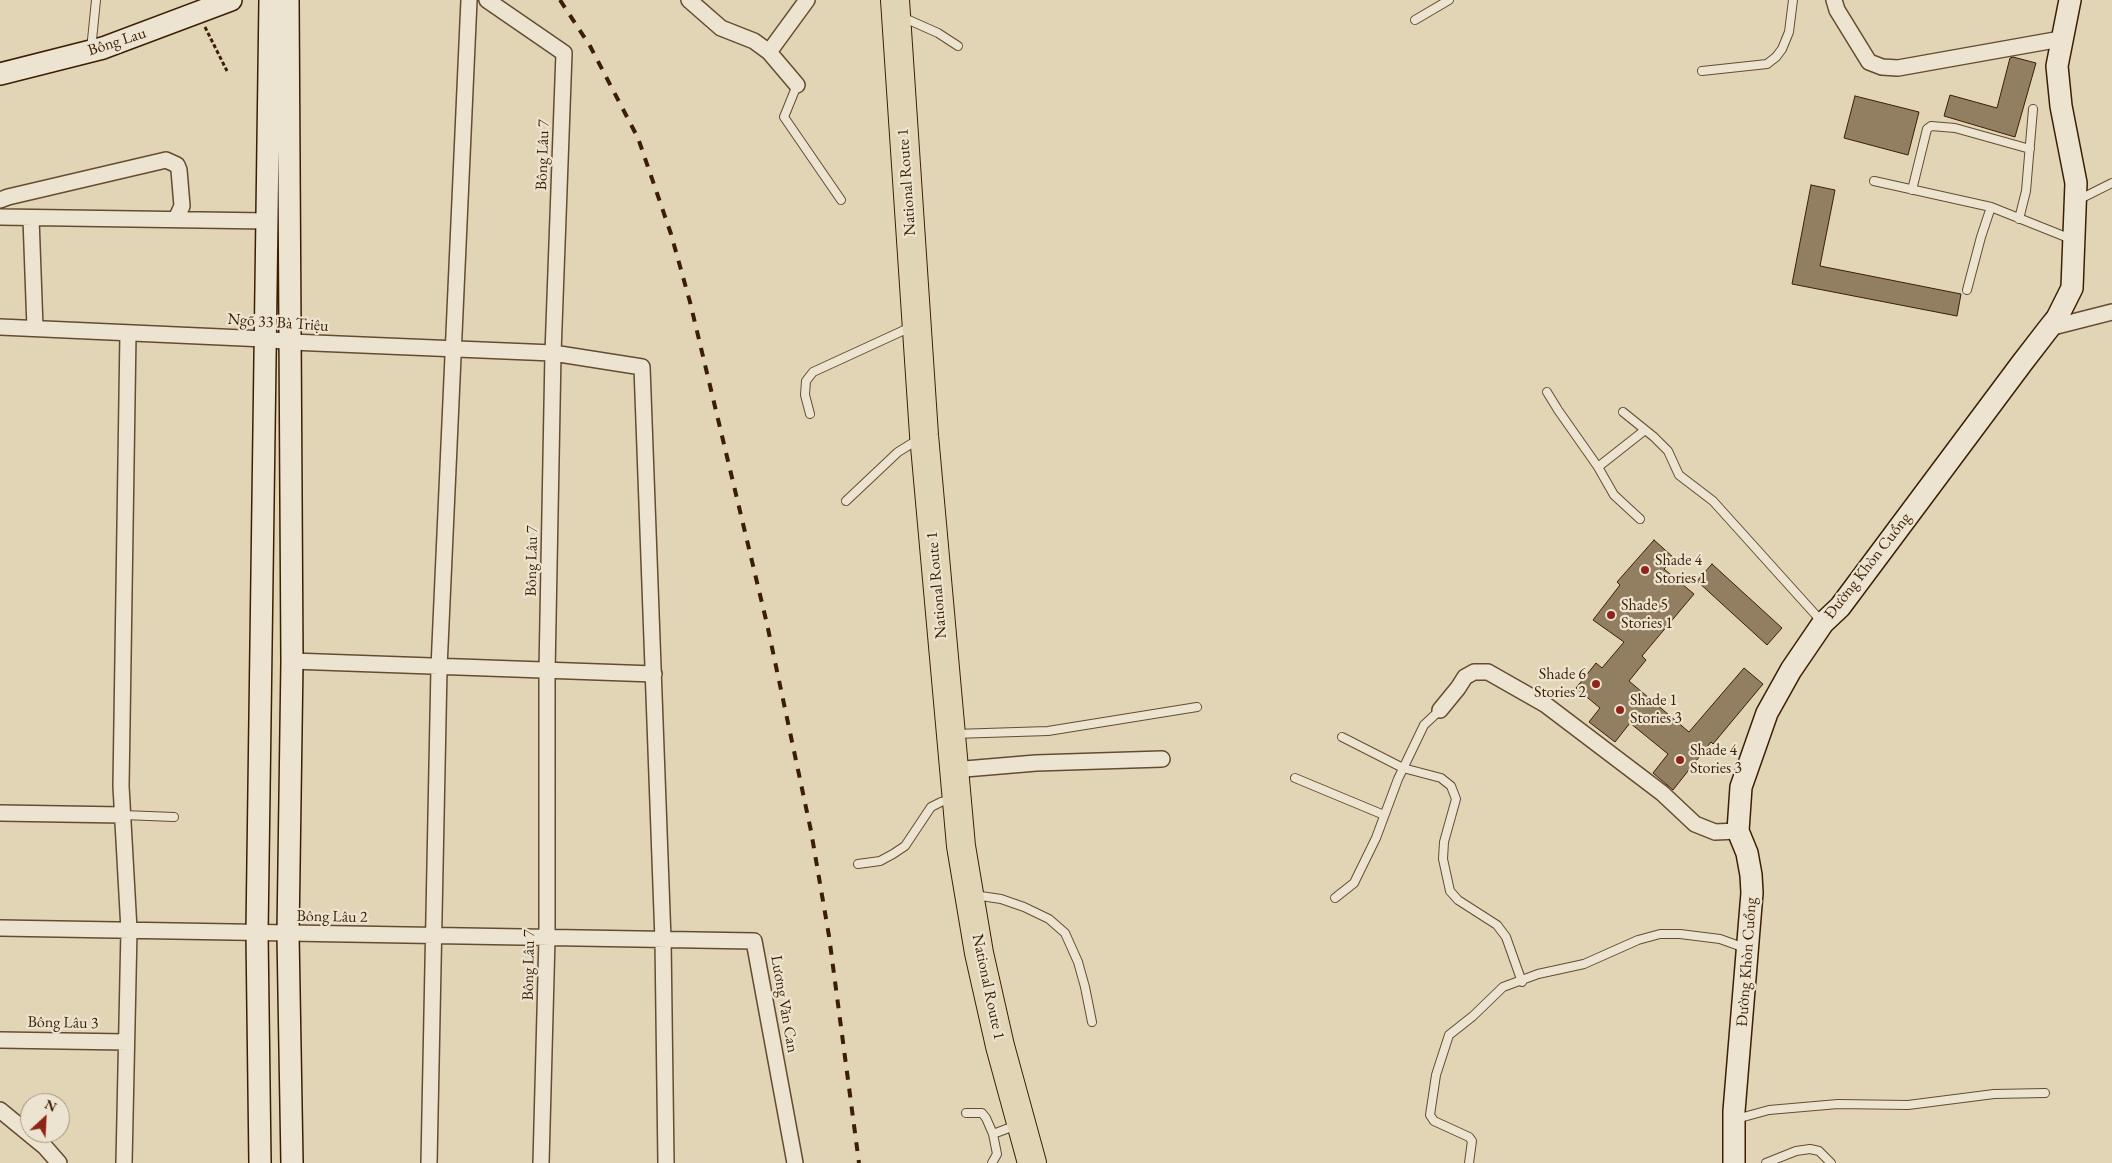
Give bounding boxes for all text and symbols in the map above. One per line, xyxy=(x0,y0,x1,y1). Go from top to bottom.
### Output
street label: Bông Lau xyxy=(85,24,149,60)
street label: Bông Lâu 7 xyxy=(532,119,554,191)
street label: National Route 1 xyxy=(894,128,920,236)
street label: Ngõ 33 Bà Triệu xyxy=(227,310,329,336)
street label: Đường Khòn Cuổng xyxy=(1821,509,1915,623)
street label: Bông Lâu 7 xyxy=(522,525,542,597)
street label: National Route 1 xyxy=(923,531,951,639)
place label: Shade 4 Stories 1 xyxy=(1655,551,1707,589)
marker: Shade 4 Stories 1 xyxy=(1639,564,1651,576)
place label: Shade 5 Stories 1 xyxy=(1621,596,1673,634)
marker: Shade 5 Stories 1 xyxy=(1605,609,1617,621)
place label: Shade 6 Stories 2 xyxy=(1534,665,1586,703)
marker: Shade 6 Stories 2 xyxy=(1590,678,1602,690)
place label: Shade 1 Stories 3 xyxy=(1630,691,1682,729)
marker: Shade 1 Stories 3 xyxy=(1614,704,1626,716)
place label: Shade 4 Stories 3 xyxy=(1690,741,1742,779)
marker: Shade 4 Stories 3 xyxy=(1674,754,1686,766)
street label: Đường Khòn Cuổng xyxy=(1733,897,1761,1027)
street label: Bông Lâu 2 xyxy=(296,907,368,927)
street label: Bông Lâu 7 xyxy=(519,929,539,1001)
street label: National Route 1 xyxy=(967,932,1009,1042)
street label: Lương Văn Can xyxy=(766,954,802,1054)
street label: Bông Lâu 3 xyxy=(27,1013,99,1033)
north arrow xyxy=(20,1093,70,1143)
text: N xyxy=(42,1095,60,1116)

